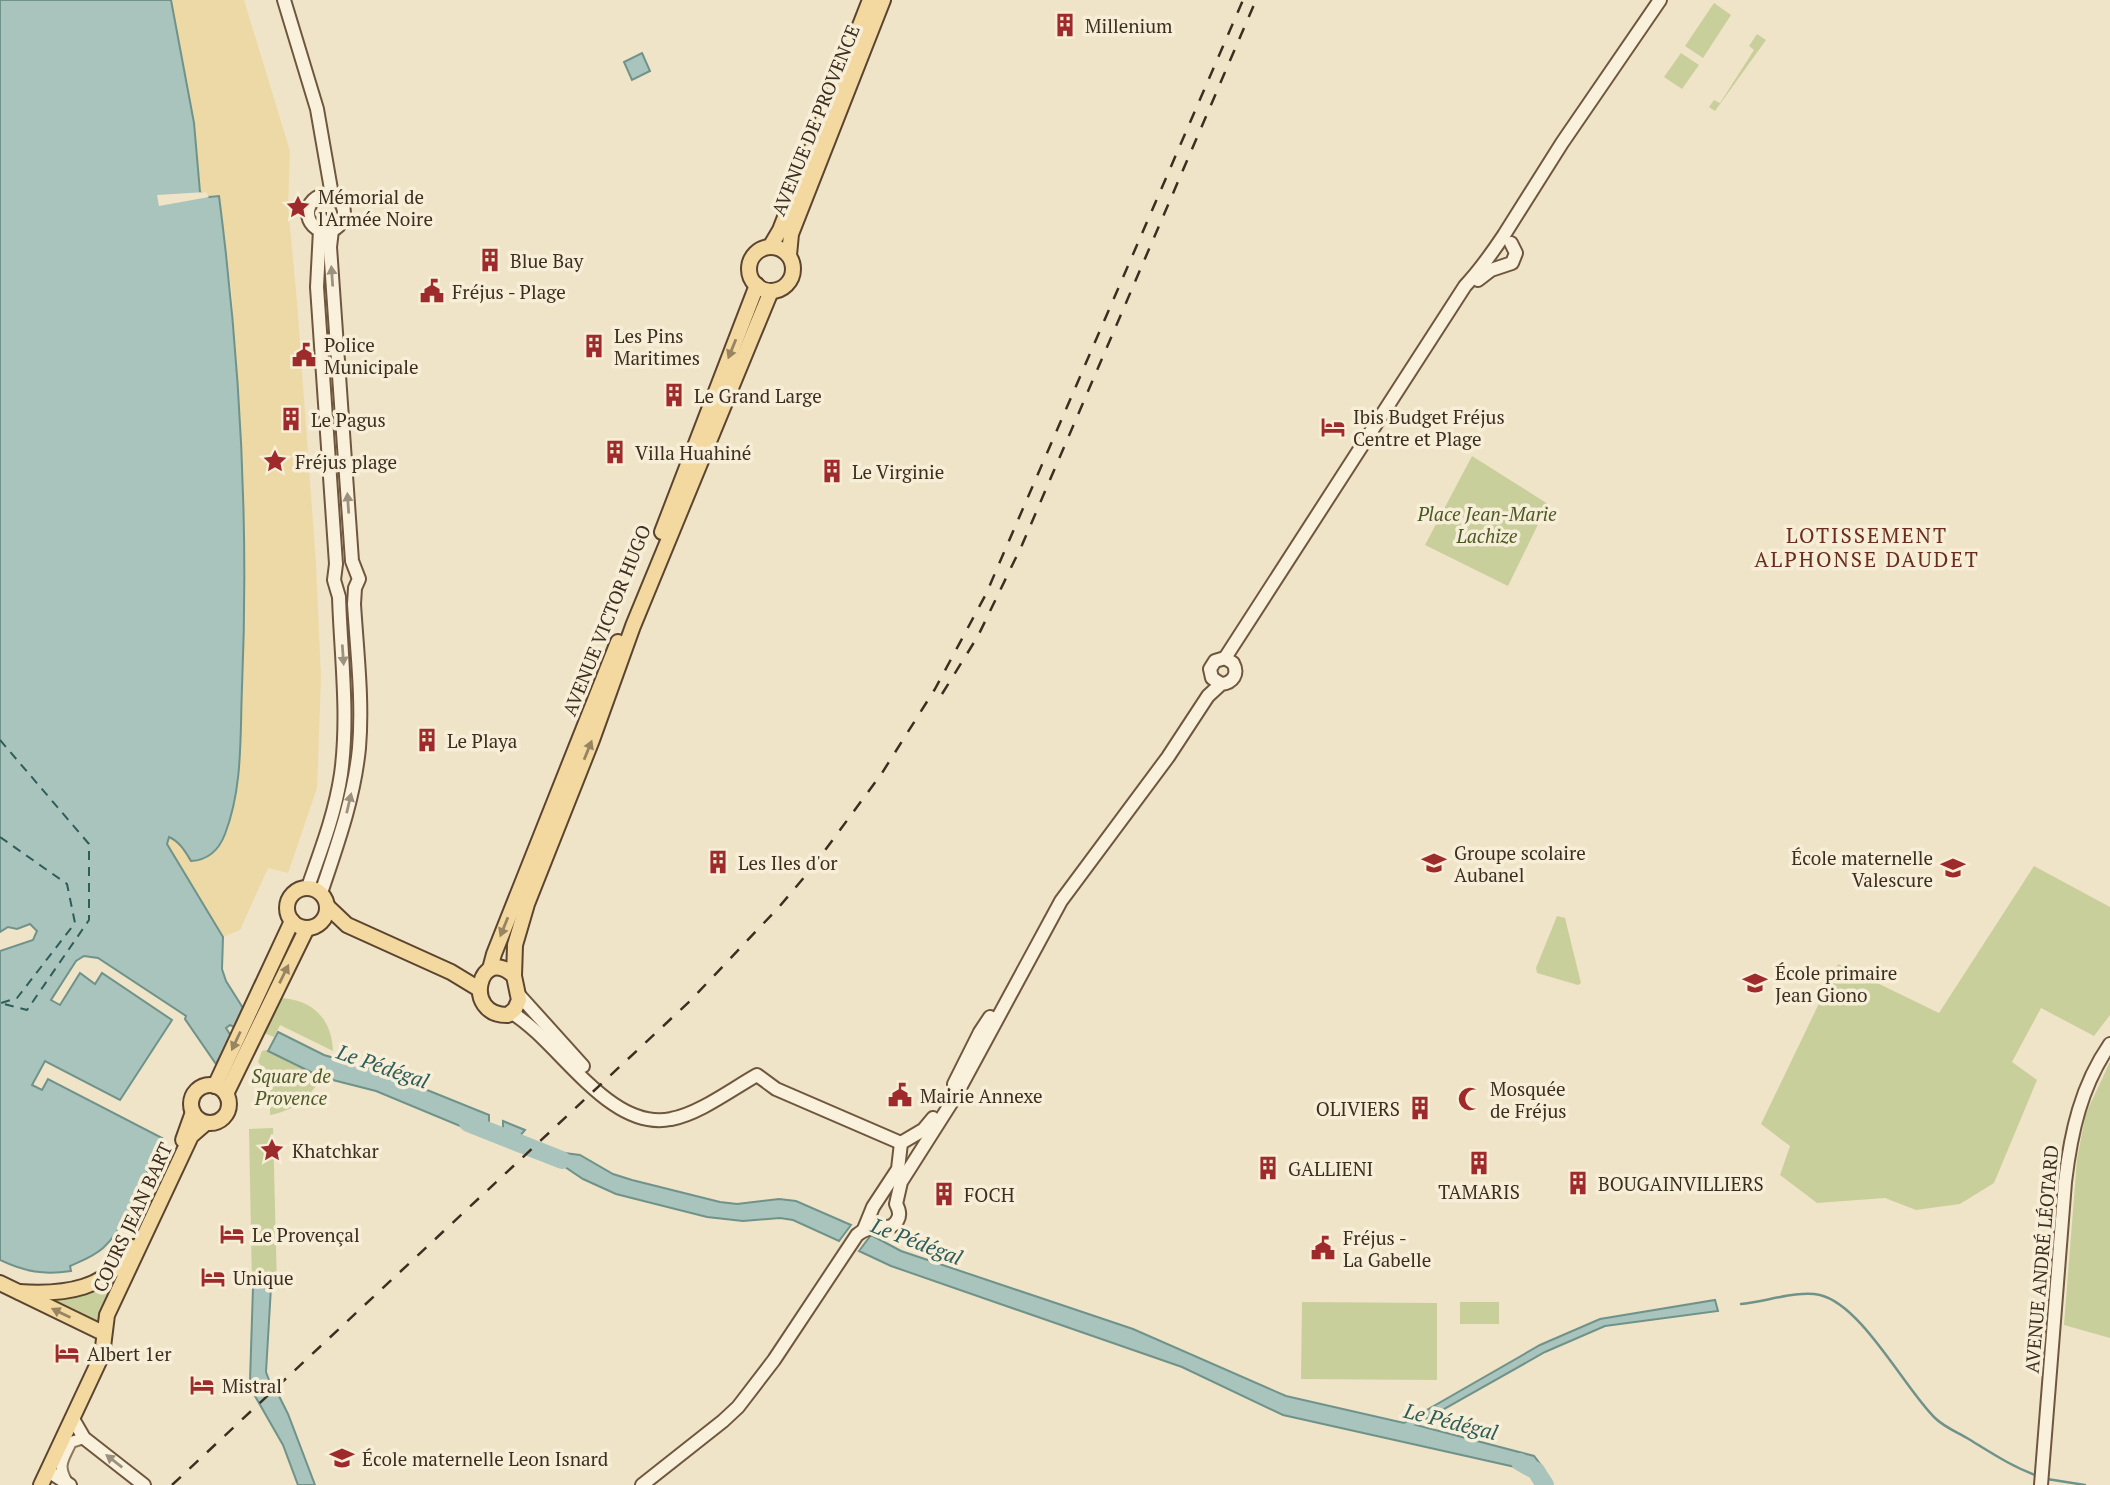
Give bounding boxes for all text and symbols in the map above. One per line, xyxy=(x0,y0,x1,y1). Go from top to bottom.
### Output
building icon: Millenium xyxy=(1051,11,1079,39)
place label: Millenium xyxy=(1085,13,1173,38)
street label: AVENUE DE PROVENCE xyxy=(765,21,865,219)
place label: Mémorial de l'Armée Noire xyxy=(318,184,433,231)
place icon: Mémorial de l'Armée Noire xyxy=(284,193,312,221)
building icon: Blue Bay xyxy=(476,246,504,274)
place label: Blue Bay xyxy=(510,248,584,273)
one-way arrow xyxy=(326,264,337,286)
public building icon: Fréjus - Plage xyxy=(418,277,446,305)
place label: Fréjus - Plage xyxy=(452,279,566,304)
place label: Les Pins Maritimes xyxy=(614,323,700,370)
place label: Police Municipale xyxy=(324,332,419,379)
building icon: Les Pins Maritimes xyxy=(580,332,608,360)
one-way arrow xyxy=(727,338,738,359)
public building icon: Police Municipale xyxy=(290,341,318,369)
building icon: Le Grand Large xyxy=(660,381,688,409)
place label: Le Grand Large xyxy=(694,383,822,408)
place label: Ibis Budget Fréjus Centre et Plage xyxy=(1353,404,1505,451)
building icon: Le Pagus xyxy=(277,405,305,433)
place label: Le Pagus xyxy=(311,407,386,432)
hotel icon: Ibis Budget Fréjus Centre et Plage xyxy=(1319,413,1347,441)
building icon: Villa Huahiné xyxy=(601,438,629,466)
place label: Villa Huahiné xyxy=(635,440,751,465)
place icon: Fréjus plage xyxy=(261,447,289,475)
place label: Fréjus plage xyxy=(295,449,397,474)
building icon: Le Virginie xyxy=(818,457,846,485)
place label: Le Virginie xyxy=(852,459,944,484)
one-way arrow xyxy=(342,491,353,513)
park label: Place Jean-Marie Lachize xyxy=(1416,501,1557,548)
street label: AVENUE VICTOR HUGO xyxy=(556,521,656,719)
district label: LOTISSEMENT ALPHONSE DAUDET xyxy=(1754,521,1980,573)
one-way arrow xyxy=(338,644,349,666)
building icon: Le Playa xyxy=(413,726,441,754)
place label: Le Playa xyxy=(447,728,518,753)
one-way arrow xyxy=(583,740,594,761)
one-way arrow xyxy=(344,792,355,814)
place label: Groupe scolaire Aubanel xyxy=(1454,840,1586,887)
place label: École maternelle Valescure xyxy=(1791,845,1933,892)
building icon: Les Iles d'or xyxy=(704,848,732,876)
school or university icon: Groupe scolaire Aubanel xyxy=(1420,849,1448,877)
place label: Les Iles d'or xyxy=(738,850,838,875)
school or university icon: École maternelle Valescure xyxy=(1939,854,1967,882)
one-way arrow xyxy=(499,917,510,938)
place label: École primaire Jean Giono xyxy=(1775,960,1897,1007)
one-way arrow xyxy=(279,964,290,984)
school or university icon: École primaire Jean Giono xyxy=(1741,969,1769,997)
one-way arrow xyxy=(230,1031,242,1051)
water label: Le Pédégal xyxy=(332,1037,433,1095)
park label: Square de Provence xyxy=(251,1063,331,1110)
place label: Mosquée de Fréjus xyxy=(1490,1076,1567,1123)
public building icon: Mairie Annexe xyxy=(886,1081,914,1109)
place label: Mairie Annexe xyxy=(920,1083,1043,1108)
mosque icon: Mosquée de Fréjus xyxy=(1456,1085,1484,1113)
building icon: OLIVIERS xyxy=(1406,1094,1434,1122)
place label: OLIVIERS xyxy=(1316,1096,1400,1121)
place icon: Khatchkar xyxy=(258,1136,286,1164)
street label: COURS JEAN BART xyxy=(86,1138,178,1296)
place label: Khatchkar xyxy=(292,1138,379,1163)
street label: AVENUE ANDRÉ LÉOTARD xyxy=(2019,1144,2063,1374)
building icon: TAMARIS xyxy=(1465,1149,1493,1177)
building icon: GALLIENI xyxy=(1254,1154,1282,1182)
place label: GALLIENI xyxy=(1288,1156,1373,1181)
building icon: BOUGAINVILLIERS xyxy=(1564,1169,1592,1197)
place label: BOUGAINVILLIERS xyxy=(1598,1171,1764,1196)
place label: TAMARIS xyxy=(1438,1179,1520,1204)
building icon: FOCH xyxy=(930,1180,958,1208)
place label: FOCH xyxy=(964,1182,1015,1207)
water label: Le Pédégal xyxy=(866,1210,967,1271)
hotel icon: Le Provençal xyxy=(218,1220,246,1248)
place label: Le Provençal xyxy=(252,1222,360,1247)
place label: Fréjus - La Gabelle xyxy=(1343,1225,1431,1272)
public building icon: Fréjus - La Gabelle xyxy=(1309,1234,1337,1262)
hotel icon: Unique xyxy=(199,1263,227,1291)
place label: Unique xyxy=(233,1265,294,1290)
one-way arrow xyxy=(51,1307,71,1318)
hotel icon: Albert 1er xyxy=(53,1339,81,1367)
place label: Albert 1er xyxy=(87,1341,172,1366)
hotel icon: Mistral xyxy=(188,1371,216,1399)
place label: Mistral xyxy=(222,1373,282,1398)
water label: Le Pédégal xyxy=(1400,1396,1501,1446)
school or university icon: École maternelle Leon Isnard xyxy=(328,1444,356,1472)
place label: École maternelle Leon Isnard xyxy=(362,1446,609,1471)
one-way arrow xyxy=(106,1454,124,1469)

